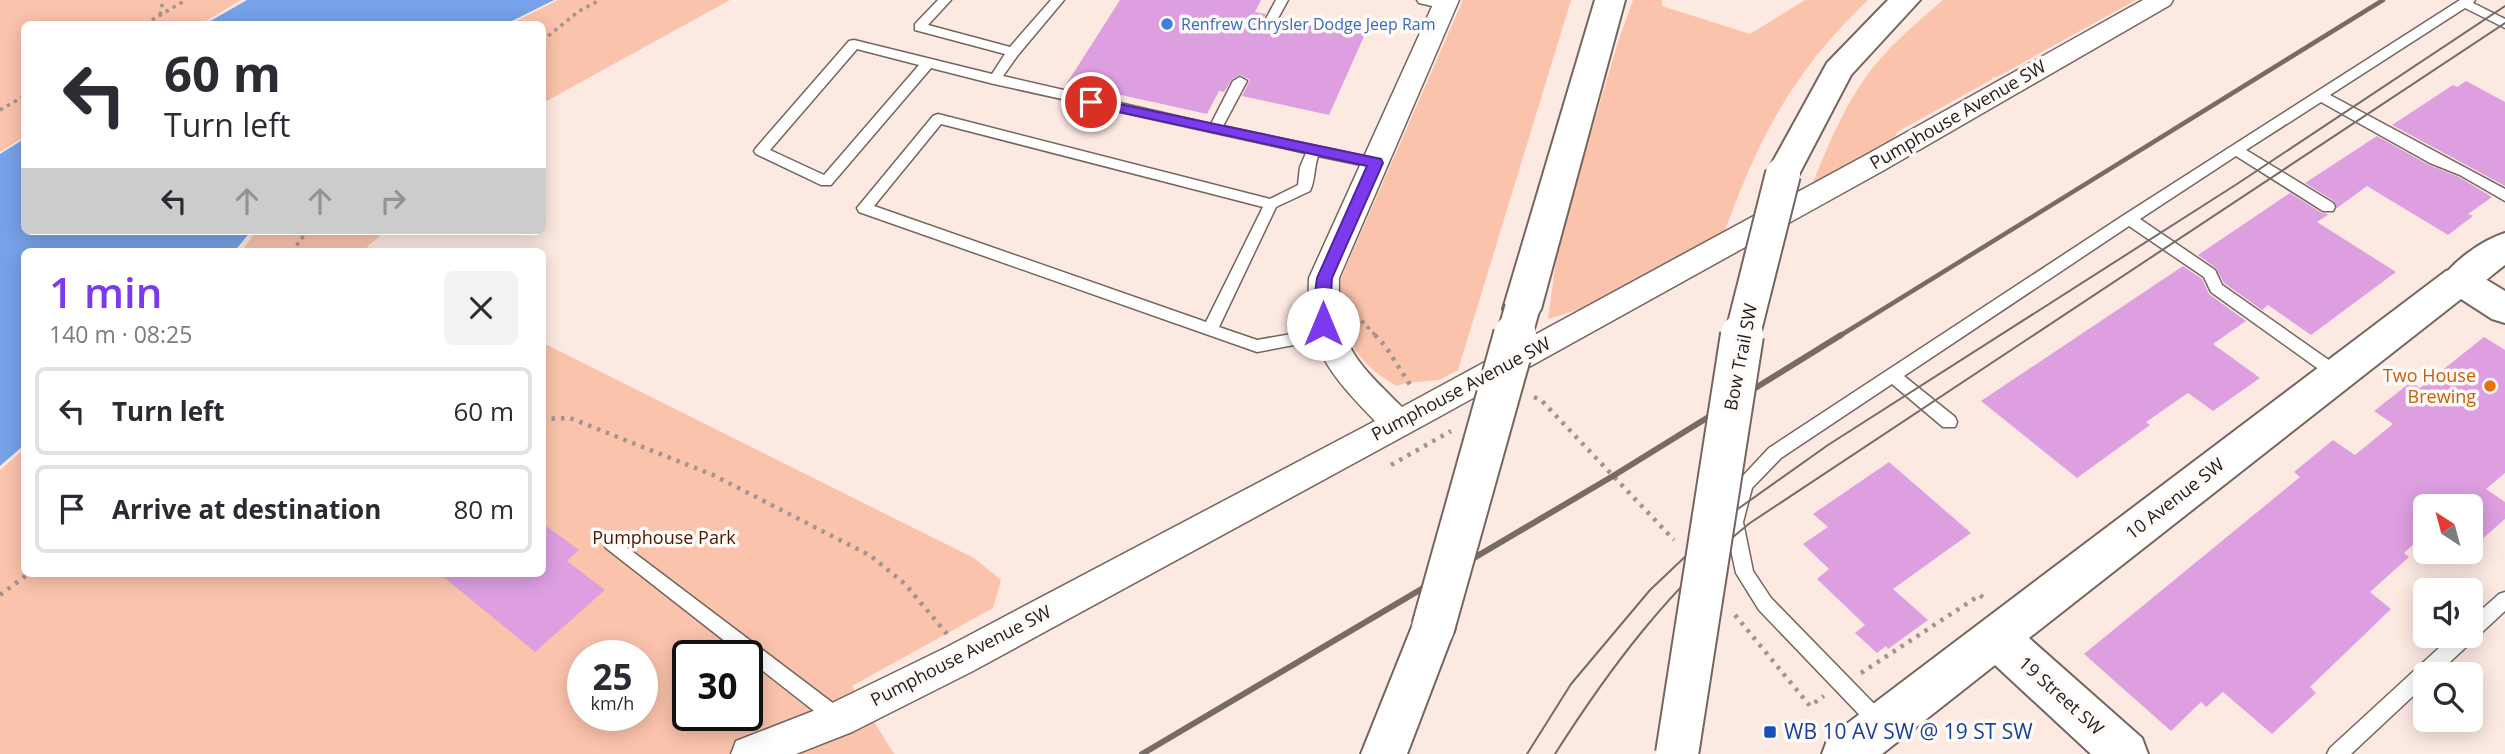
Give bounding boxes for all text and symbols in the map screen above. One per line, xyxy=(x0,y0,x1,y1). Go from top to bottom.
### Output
place label: Renfrew Chrysler Dodge Jeep Ram xyxy=(1181,13,1436,35)
marker: Renfrew Chrysler Dodge Jeep Ram xyxy=(1159,16,1175,32)
text: 60 m xyxy=(164,40,281,106)
icon: left xyxy=(49,49,140,140)
street label: Pumphouse Avenue SW xyxy=(1865,54,2050,174)
pin xyxy=(1061,72,1121,132)
icon: arrive xyxy=(1072,83,1110,121)
text: Turn left xyxy=(164,103,290,146)
icon: left xyxy=(155,182,193,220)
icon: ahead xyxy=(228,182,266,220)
icon: ahead xyxy=(301,182,339,220)
icon: right xyxy=(374,182,412,220)
text: 1 min xyxy=(49,263,162,320)
button: close xyxy=(444,271,518,345)
position arrow xyxy=(1286,287,1360,361)
street label: Bow Trail SW xyxy=(1718,301,1762,412)
text: 140 m · 08:25 xyxy=(49,318,192,350)
street label: Pumphouse Avenue SW xyxy=(1367,330,1555,446)
place label: Two House Brewing xyxy=(2383,363,2476,408)
marker: Two House Brewing xyxy=(2482,378,2498,394)
icon: left xyxy=(53,392,91,430)
text: Turn left xyxy=(112,393,224,429)
text: 60 m xyxy=(453,393,514,429)
street label: 10 Avenue SW xyxy=(2120,452,2229,544)
icon: arrive xyxy=(53,490,91,528)
text: Arrive at destination xyxy=(112,491,381,527)
text: 80 m xyxy=(453,491,514,527)
north arrow xyxy=(2413,494,2483,564)
map controls xyxy=(2413,494,2483,732)
park label: Pumphouse Park xyxy=(592,525,736,549)
button: sound xyxy=(2413,578,2483,648)
street label: Pumphouse Avenue SW xyxy=(866,599,1055,711)
speed limit sign: 30 xyxy=(672,640,763,731)
street label: 19 Street SW xyxy=(2014,651,2110,740)
text: 25 xyxy=(592,653,633,700)
button: search xyxy=(2413,662,2483,732)
text: km/h xyxy=(591,691,634,715)
place label: WB 10 AV SW @ 19 ST SW xyxy=(1784,717,2033,745)
marker: WB 10 AV SW @ 19 ST SW xyxy=(1762,724,1778,740)

